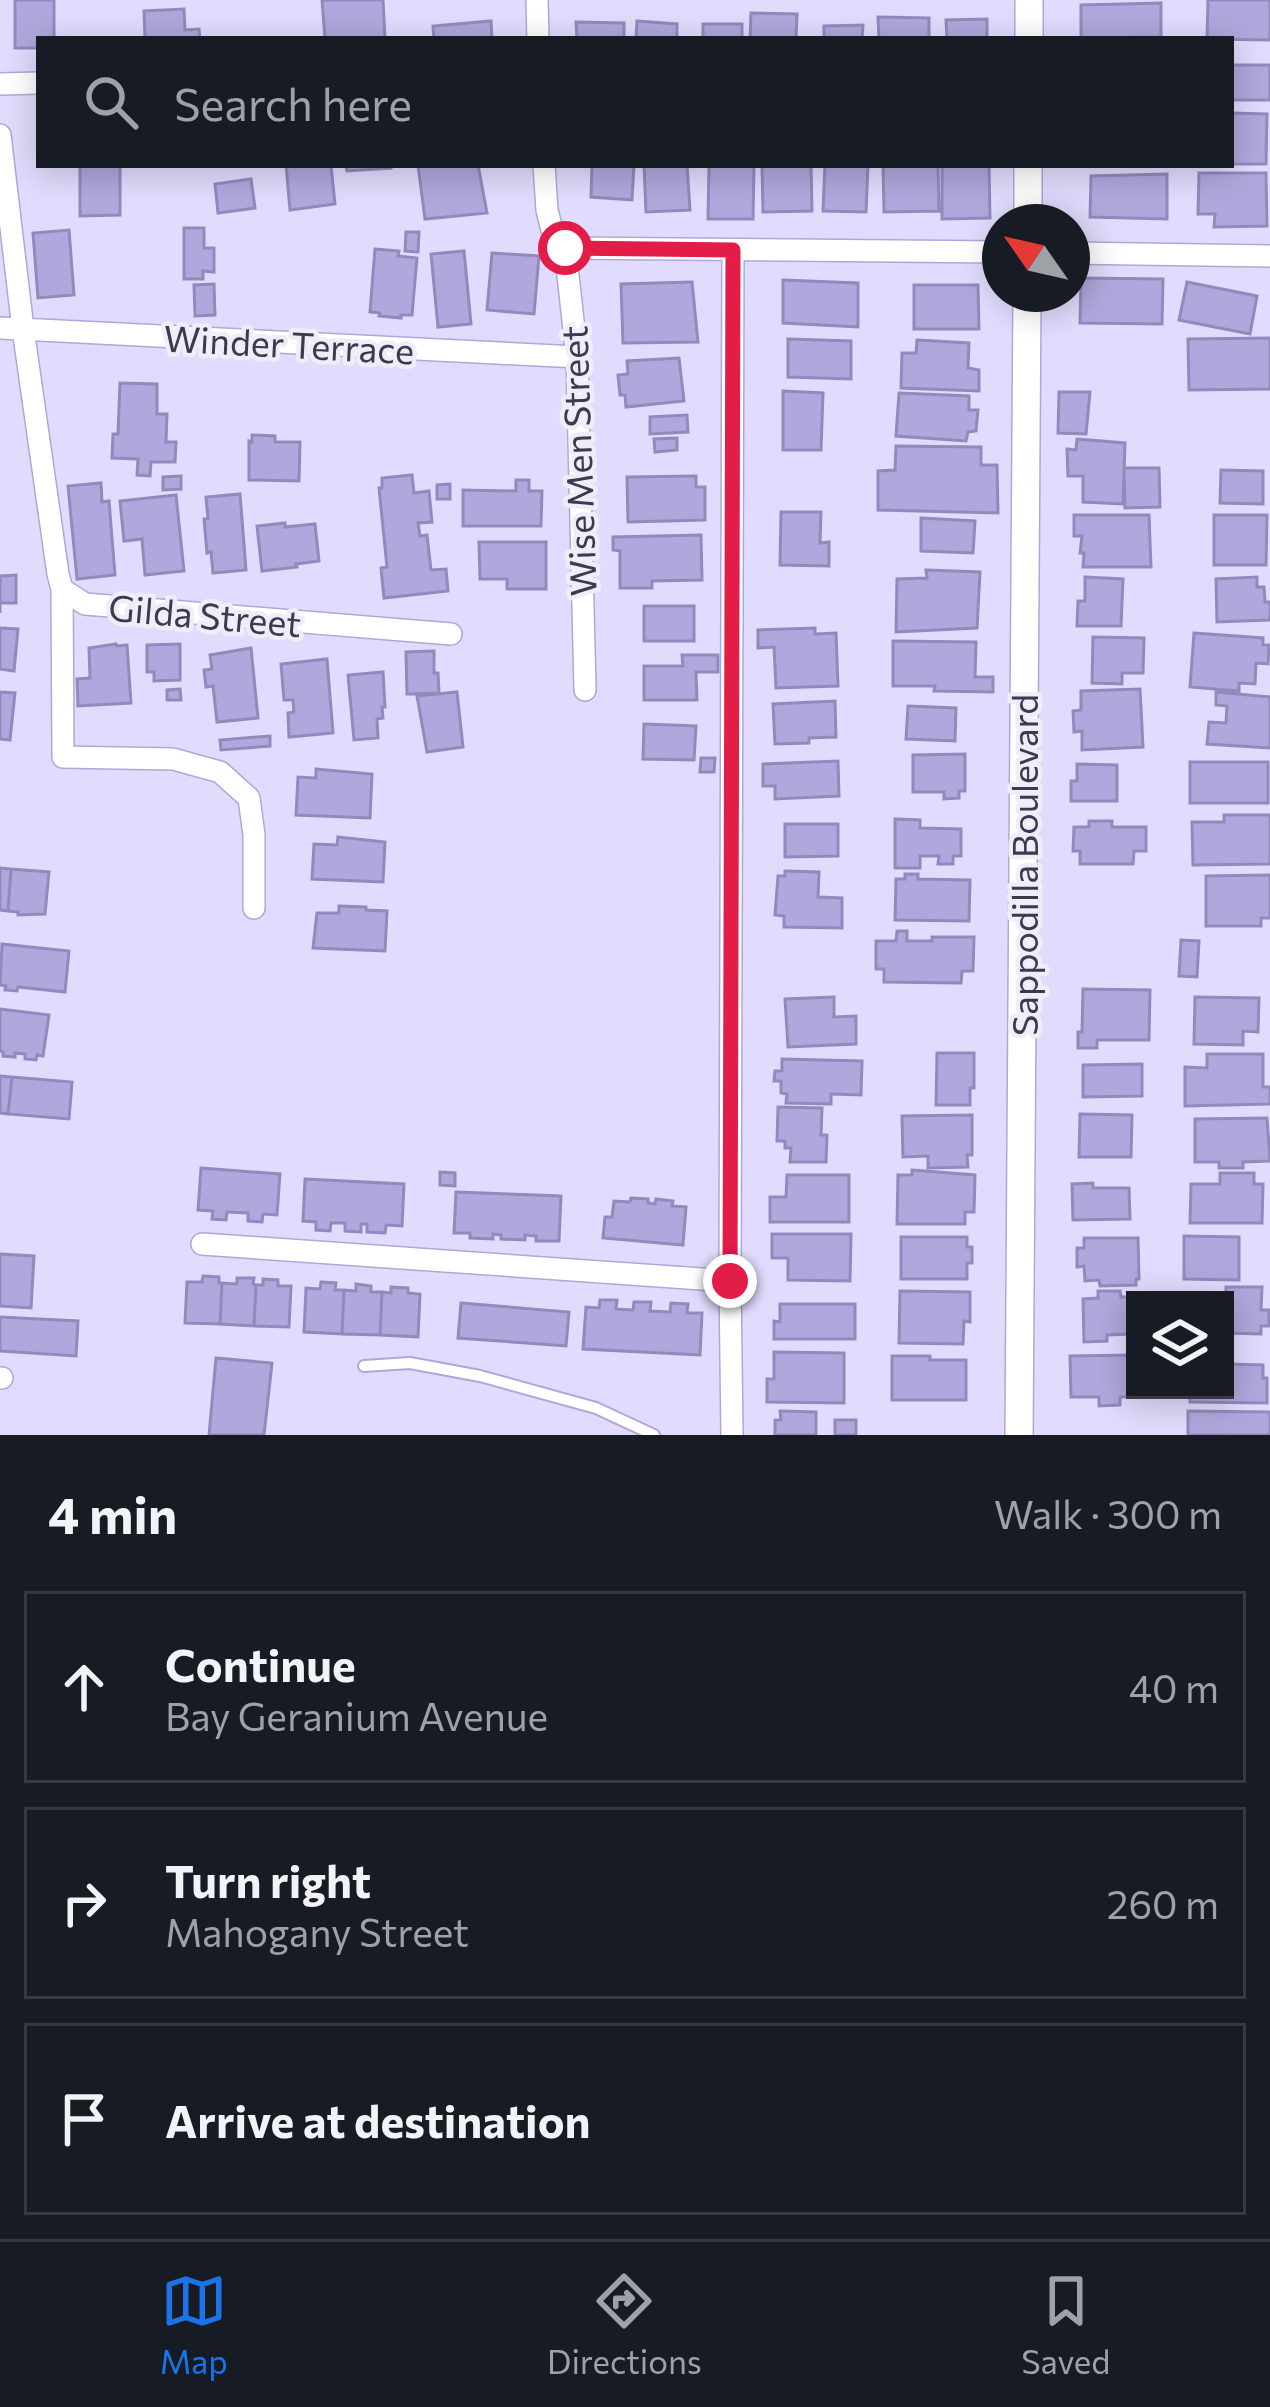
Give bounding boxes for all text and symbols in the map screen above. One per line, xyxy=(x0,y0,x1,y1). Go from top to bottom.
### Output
search box xyxy=(36,36,1234,168)
icon: search xyxy=(78,69,144,135)
text: Search here xyxy=(174,75,412,130)
north arrow xyxy=(982,204,1090,312)
route start xyxy=(538,221,592,275)
street label: Winder Terrace xyxy=(163,314,415,372)
street label: Wise Men Street xyxy=(550,325,604,597)
street label: Gilda Street xyxy=(107,584,303,644)
street label: Sappodilla Boulevard xyxy=(1001,694,1045,1036)
route end xyxy=(703,1254,757,1308)
map controls xyxy=(1126,1291,1234,1399)
button: layers xyxy=(1126,1291,1234,1399)
text: 4 min xyxy=(48,1482,177,1545)
text: Walk · 300 m xyxy=(994,1489,1222,1537)
text: Continue xyxy=(165,1636,356,1691)
icon: ahead xyxy=(51,1654,117,1720)
text: 40 m xyxy=(1129,1663,1219,1711)
text: Bay Geranium Avenue xyxy=(165,1691,548,1739)
text: Turn right xyxy=(165,1852,371,1907)
icon: right xyxy=(51,1870,117,1936)
text: 260 m xyxy=(1107,1879,1219,1927)
text: Mahogany Street xyxy=(165,1907,469,1955)
icon: arrive xyxy=(51,2086,117,2152)
text: Arrive at destination xyxy=(165,2092,591,2147)
tab: Map xyxy=(160,2268,228,2381)
tab: Directions xyxy=(547,2268,702,2381)
tab: Saved xyxy=(1021,2268,1110,2381)

